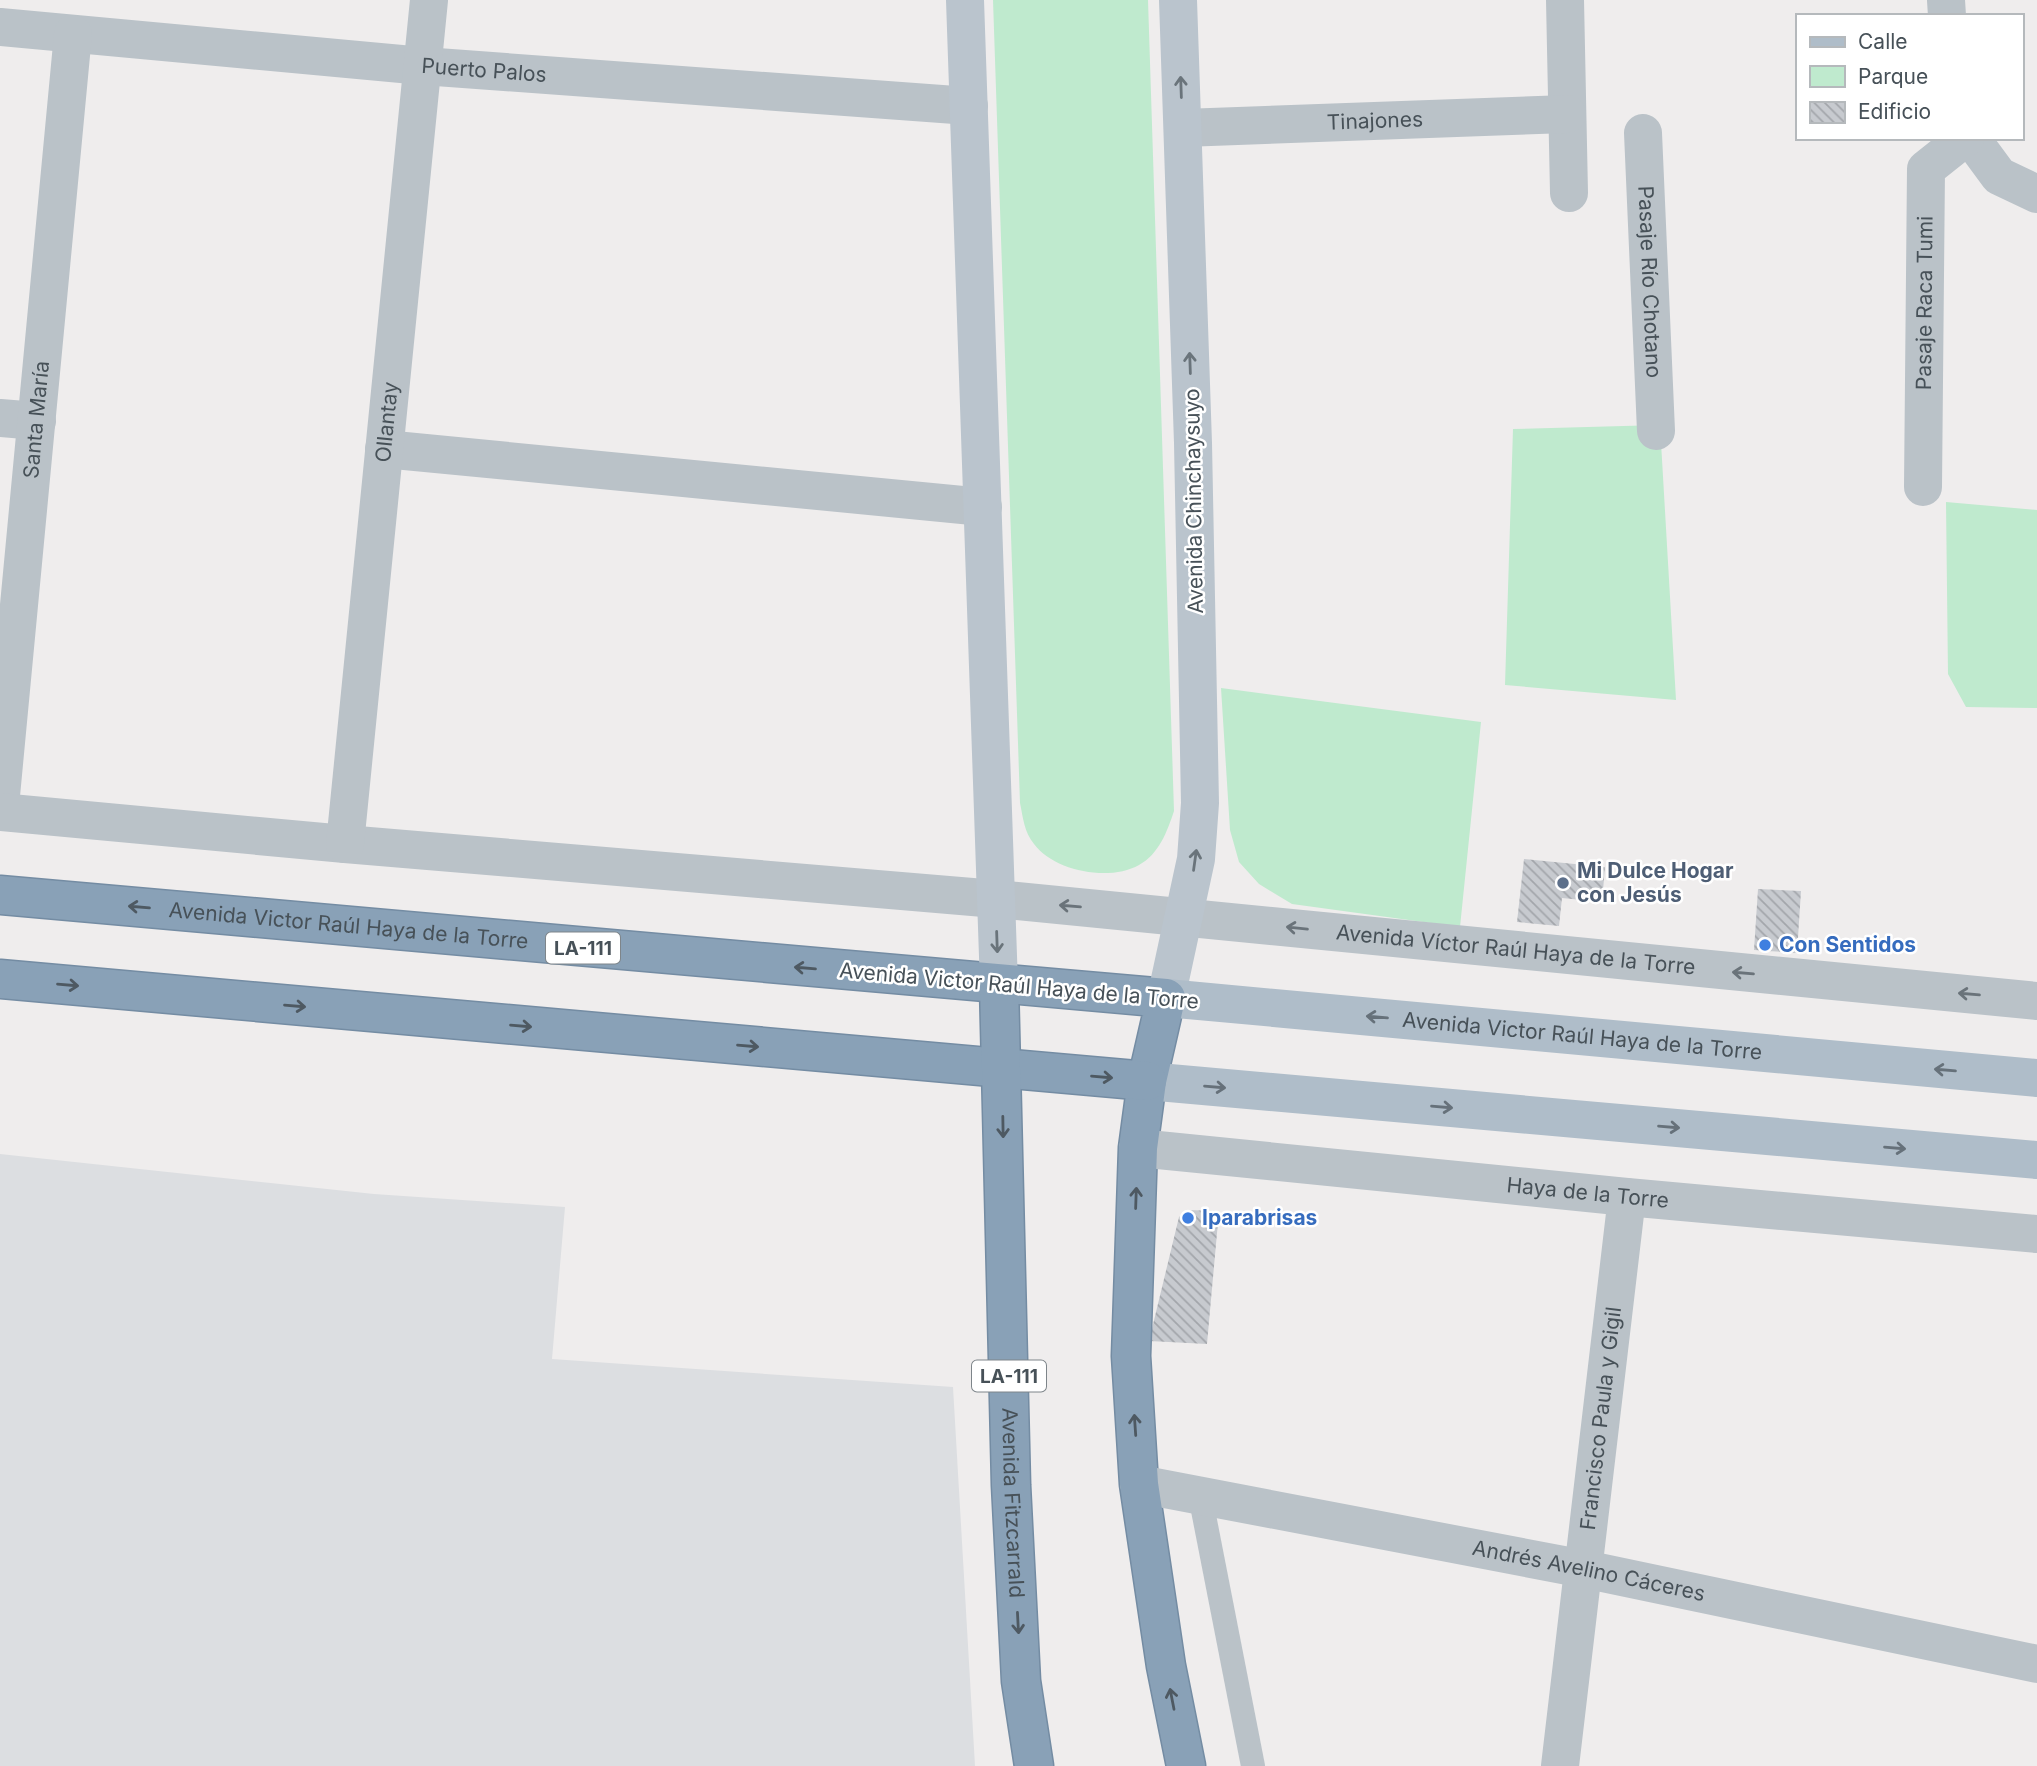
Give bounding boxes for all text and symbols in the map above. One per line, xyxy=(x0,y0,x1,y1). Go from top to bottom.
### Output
legend xyxy=(1796,14,2023,140)
text: Calle xyxy=(1858,29,1908,54)
street label: Puerto Palos xyxy=(421,53,548,87)
text: Parque xyxy=(1858,64,1928,89)
one-way arrow xyxy=(1175,75,1188,98)
text: Edificio xyxy=(1858,99,1931,124)
street label: Tinajones xyxy=(1326,106,1423,135)
street label: Pasaje Río Chotano xyxy=(1633,185,1667,379)
street label: Pasaje Raca Tumi xyxy=(1911,216,1938,390)
one-way arrow xyxy=(1184,352,1197,375)
street label: Santa María xyxy=(18,360,54,480)
street label: Ollantay xyxy=(370,380,403,463)
street label: Avenida Chinchaysuyo xyxy=(1179,388,1208,614)
one-way arrow xyxy=(1189,849,1202,871)
place label: Mi Dulce Hogar con Jesús xyxy=(1577,858,1734,907)
marker: Mi Dulce Hogar con Jesús xyxy=(1555,875,1571,891)
street label: Avenida Victor Raúl Haya de la Torre xyxy=(168,897,530,954)
one-way arrow xyxy=(1060,899,1082,912)
one-way arrow xyxy=(128,901,151,914)
street label: Avenida Víctor Raúl Haya de la Torre xyxy=(1335,919,1697,979)
one-way arrow xyxy=(1286,922,1309,935)
one-way arrow xyxy=(991,930,1004,953)
road number: LA-111 xyxy=(546,932,620,964)
place label: Con Sentidos xyxy=(1779,932,1916,957)
marker: Con Sentidos xyxy=(1757,937,1773,953)
street label: Avenida Victor Raúl Haya de la Torre xyxy=(838,957,1200,1014)
one-way arrow xyxy=(794,961,816,974)
one-way arrow xyxy=(1732,966,1754,979)
one-way arrow xyxy=(56,979,79,992)
one-way arrow xyxy=(1958,987,1981,1000)
one-way arrow xyxy=(283,999,305,1012)
street label: Avenida Victor Raúl Haya de la Torre xyxy=(1401,1007,1763,1065)
one-way arrow xyxy=(1366,1011,1388,1024)
one-way arrow xyxy=(509,1020,532,1033)
one-way arrow xyxy=(736,1040,759,1053)
one-way arrow xyxy=(1934,1063,1956,1076)
one-way arrow xyxy=(1091,1071,1113,1084)
one-way arrow xyxy=(1204,1081,1226,1094)
one-way arrow xyxy=(1430,1101,1453,1114)
one-way arrow xyxy=(996,1115,1010,1138)
one-way arrow xyxy=(1657,1121,1679,1134)
one-way arrow xyxy=(1883,1141,1906,1154)
street label: Haya de la Torre xyxy=(1506,1172,1670,1213)
one-way arrow xyxy=(1130,1187,1143,1210)
place label: Iparabrisas xyxy=(1202,1205,1317,1230)
marker: Iparabrisas xyxy=(1180,1210,1196,1226)
street label: Francisco Paula y Gigil xyxy=(1575,1305,1626,1531)
road number: LA-111 xyxy=(972,1360,1046,1392)
street label: Avenida Fitzcarrald xyxy=(997,1407,1030,1599)
one-way arrow xyxy=(1128,1415,1141,1437)
street label: Andrés Avelino Cáceres xyxy=(1470,1535,1707,1606)
one-way arrow xyxy=(1012,1612,1025,1634)
one-way arrow xyxy=(1165,1688,1179,1711)

